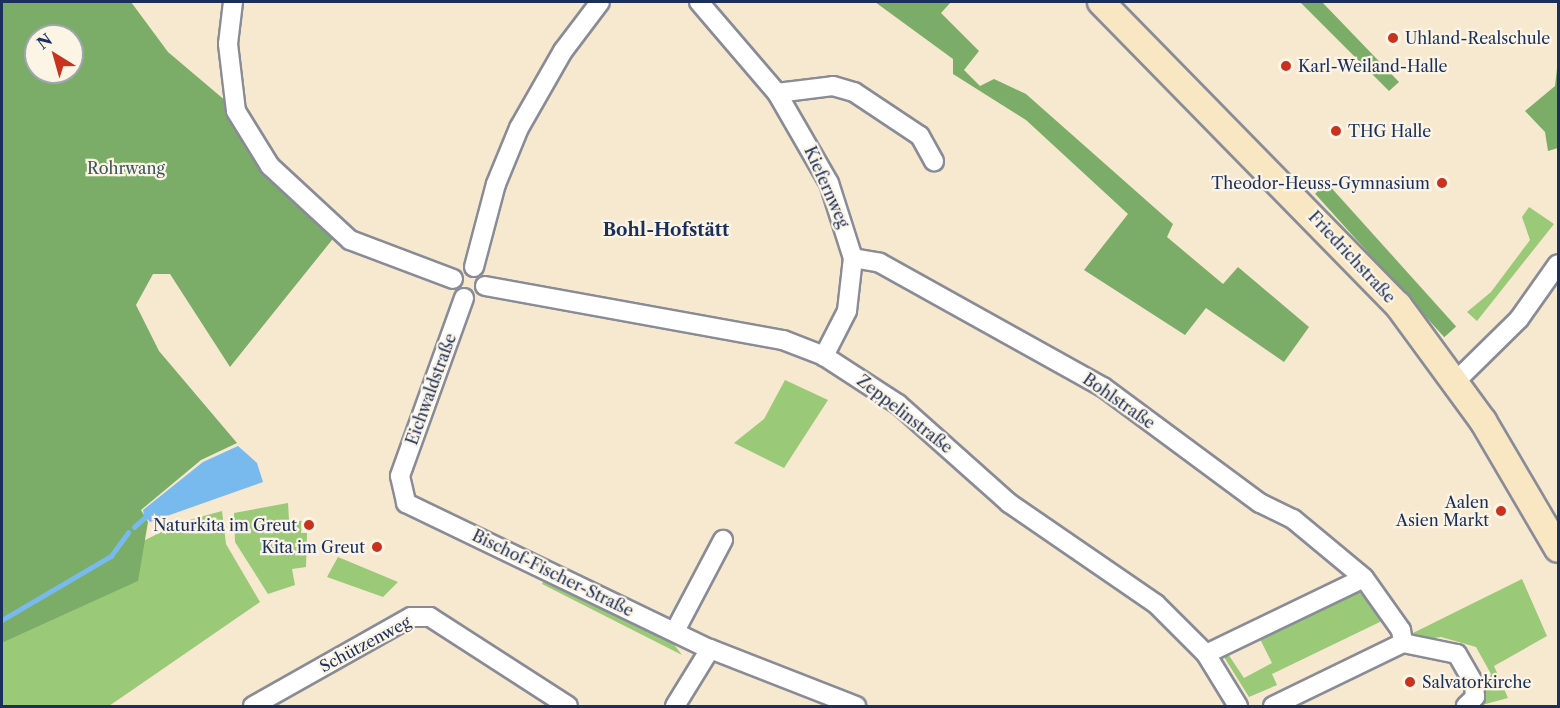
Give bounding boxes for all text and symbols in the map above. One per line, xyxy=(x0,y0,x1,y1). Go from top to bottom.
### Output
north arrow xyxy=(24,24,84,84)
place label: Uhland-Realschule xyxy=(1405,28,1550,48)
text: N xyxy=(33,29,56,53)
marker: Uhland-Realschule xyxy=(1386,31,1400,45)
place label: Karl-Weiland-Halle xyxy=(1298,56,1448,76)
marker: Karl-Weiland-Halle xyxy=(1279,59,1293,73)
place label: THG Halle xyxy=(1348,121,1431,141)
marker: THG Halle xyxy=(1329,124,1343,138)
street label: Kiefernweg xyxy=(800,143,854,231)
park label: Rohrwang xyxy=(87,158,165,178)
place label: Theodor-Heuss-Gymnasium xyxy=(1211,173,1430,193)
marker: Theodor-Heuss-Gymnasium xyxy=(1435,176,1449,190)
street label: Friedrichstraße xyxy=(1305,207,1399,307)
district label: Bohl-Hofstätt xyxy=(603,219,729,241)
street label: Eichwaldstraße xyxy=(402,331,460,447)
street label: Bohlstraße xyxy=(1079,369,1159,433)
street label: Zeppelinstraße xyxy=(853,371,957,457)
place label: Aalen Asien Markt xyxy=(1396,492,1489,530)
marker: Aalen Asien Markt xyxy=(1494,504,1508,518)
place label: Naturkita im Greut xyxy=(153,515,297,535)
marker: Naturkita im Greut xyxy=(302,518,316,532)
street label: Bischof-Fischer-Straße xyxy=(469,526,637,620)
place label: Kita im Greut xyxy=(261,537,365,557)
marker: Kita im Greut xyxy=(370,540,384,554)
street label: Schützenweg xyxy=(316,612,414,676)
place label: Salvatorkirche xyxy=(1422,672,1531,692)
marker: Salvatorkirche xyxy=(1403,675,1417,689)

